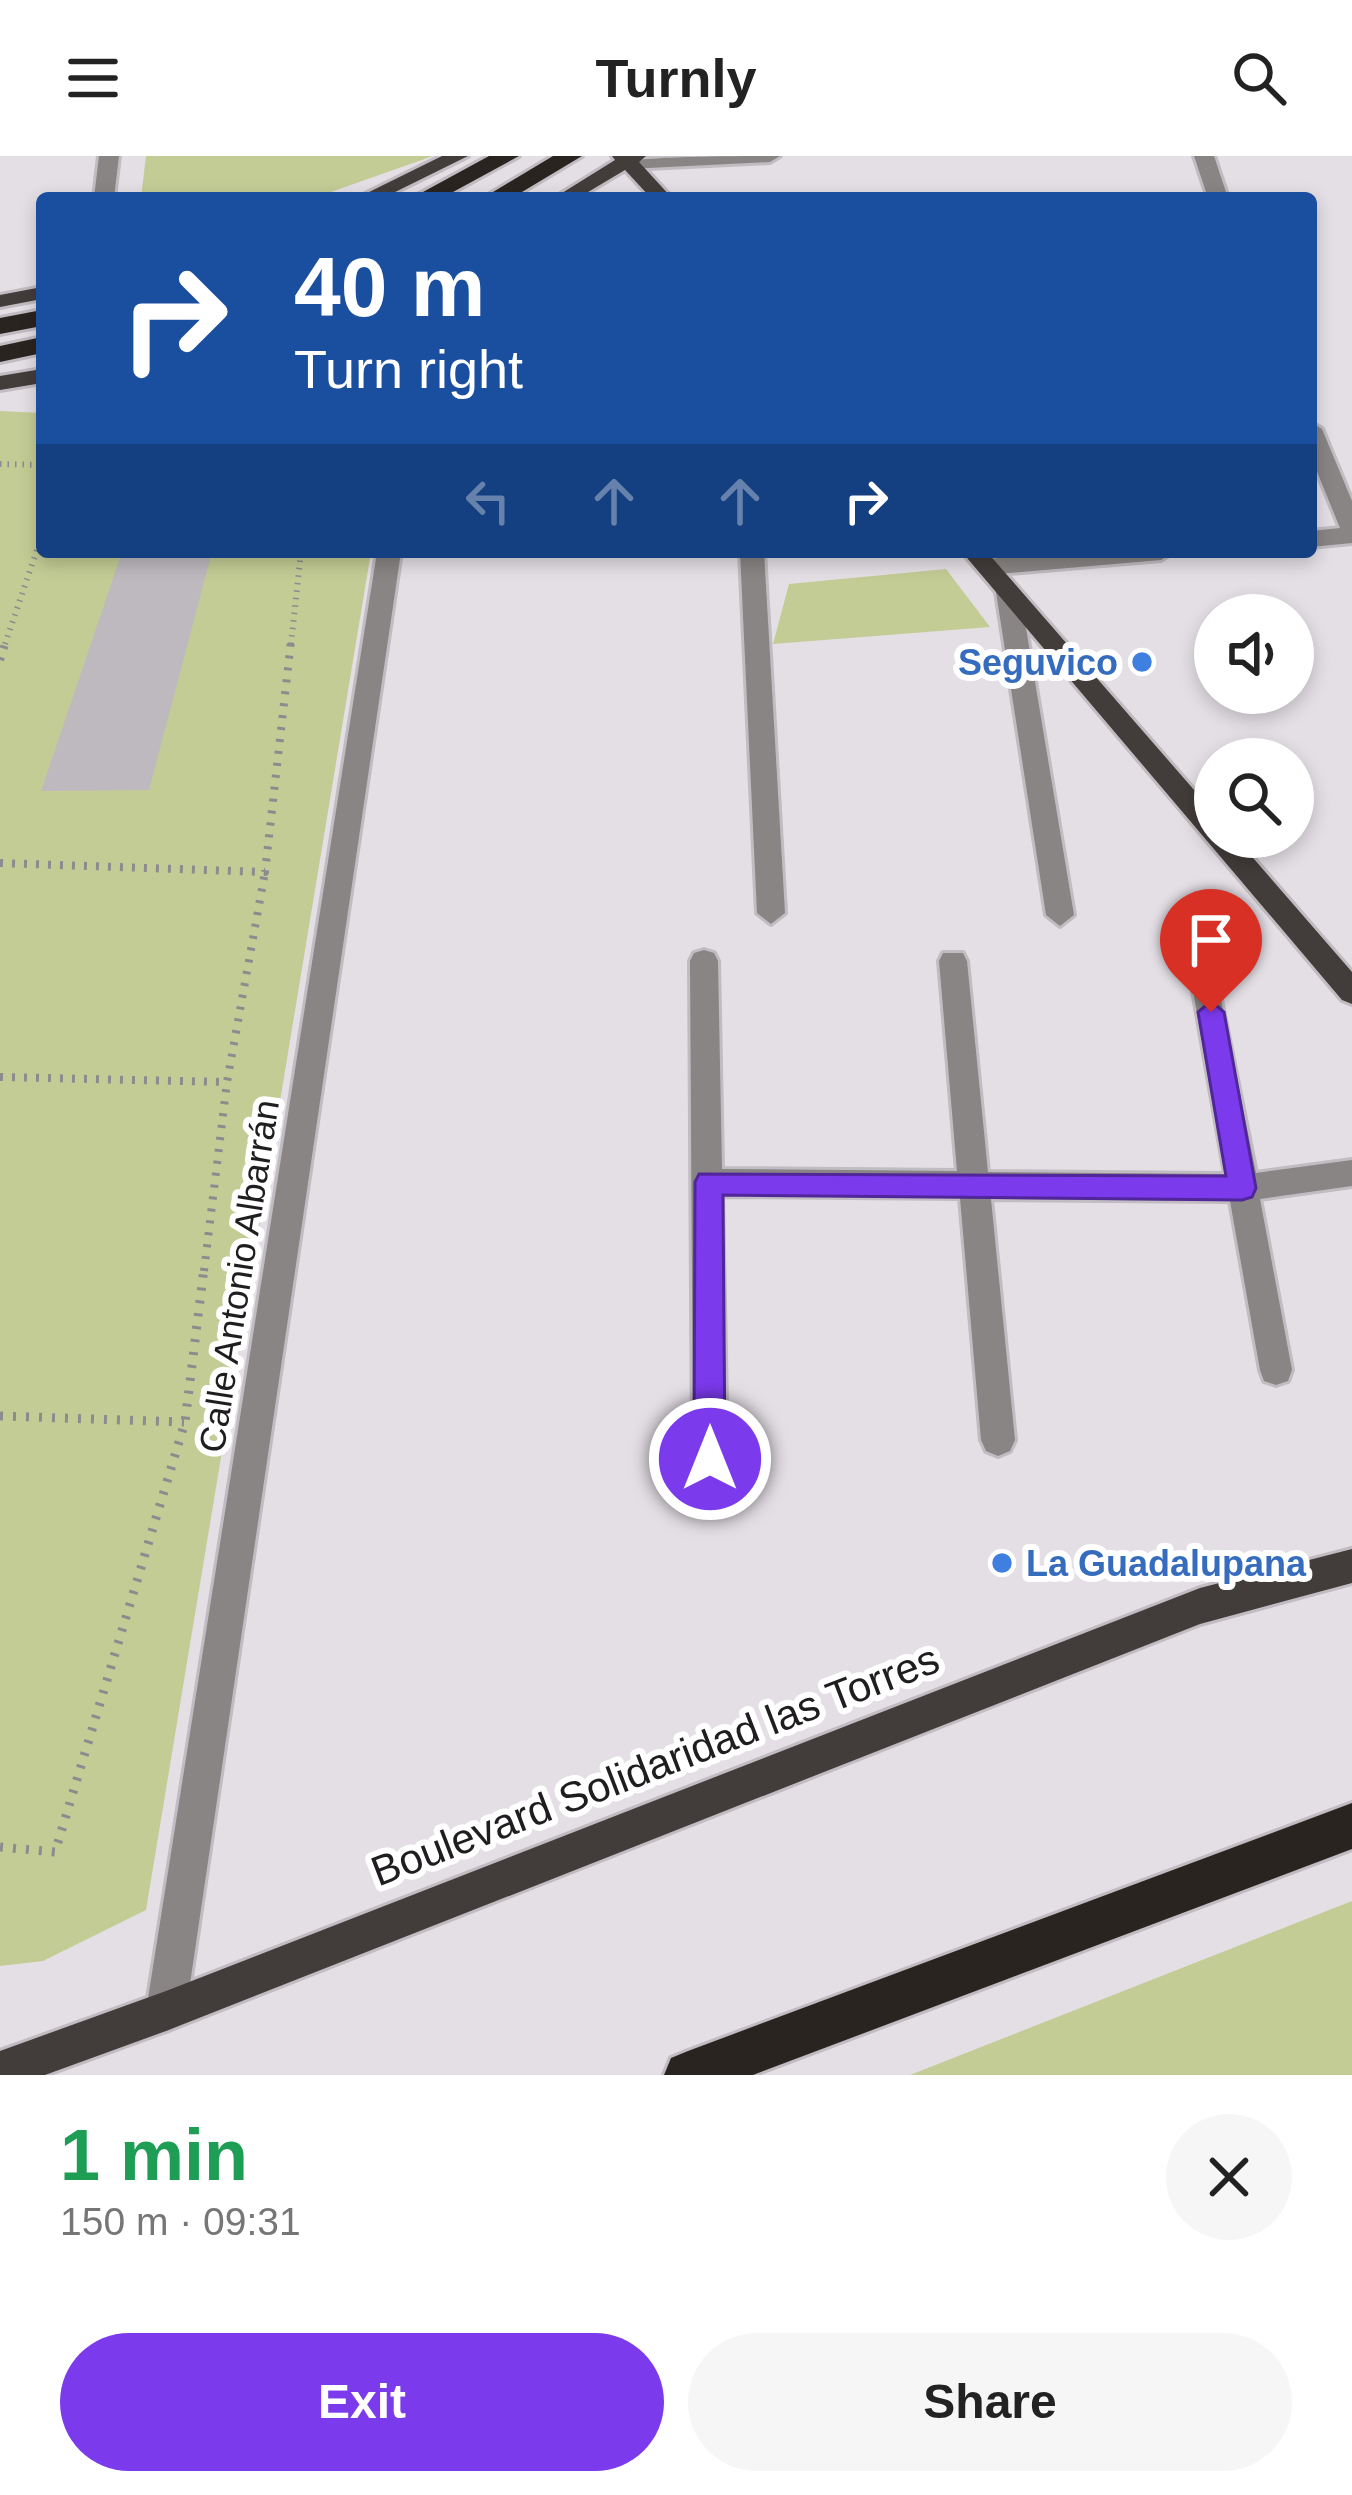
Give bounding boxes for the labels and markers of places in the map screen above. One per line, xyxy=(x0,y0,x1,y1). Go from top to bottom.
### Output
place label: Seguvico xyxy=(958,642,1118,683)
marker: Seguvico xyxy=(1129,649,1155,675)
pin xyxy=(1160,889,1262,1012)
place label: La Guadalupana xyxy=(1026,1543,1307,1584)
marker: La Guadalupana xyxy=(989,1550,1015,1576)

